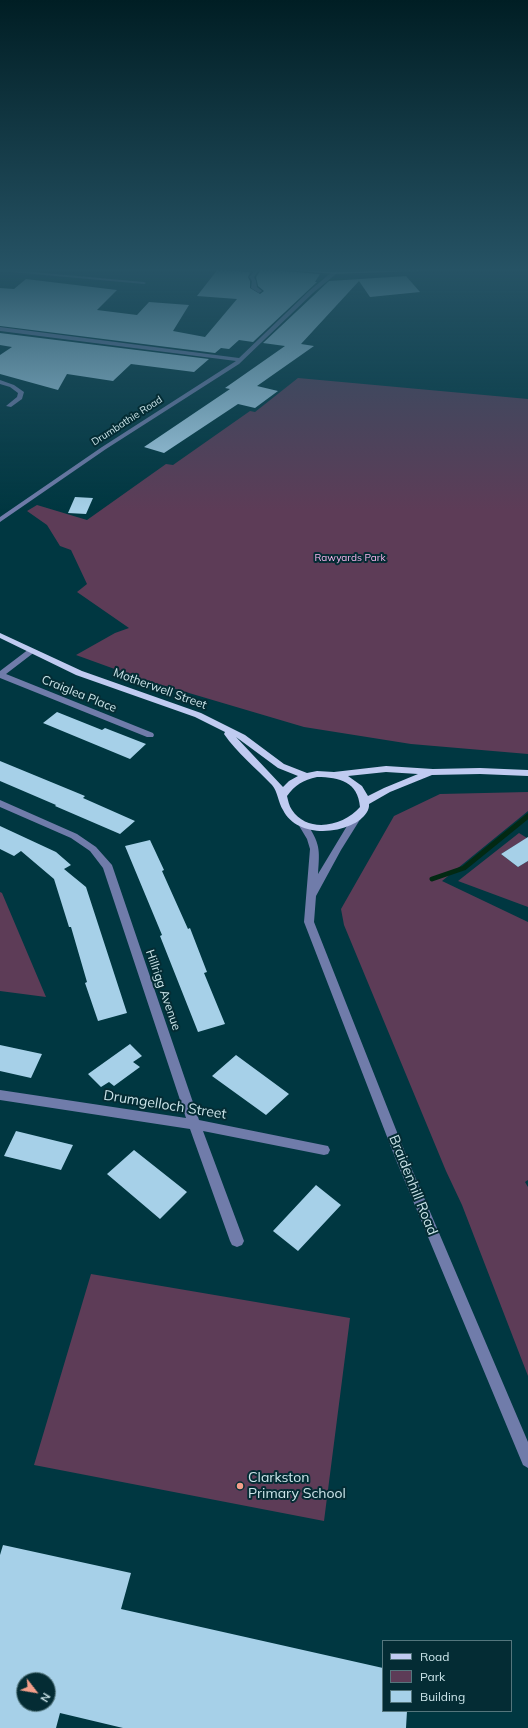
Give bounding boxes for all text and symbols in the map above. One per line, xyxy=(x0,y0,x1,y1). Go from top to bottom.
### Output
street label: Drumbathie Road xyxy=(89,394,165,448)
park label: Rawyards Park xyxy=(314,552,386,564)
street label: Motherwell Street xyxy=(111,665,209,713)
street label: Craiglea Place xyxy=(39,672,119,716)
street label: Hillrigg Avenue xyxy=(142,948,184,1032)
street label: Drumgelloch Street xyxy=(102,1087,228,1123)
street label: Braidenhill Road xyxy=(385,1132,441,1238)
place label: Clarkston Primary School xyxy=(248,1470,346,1502)
marker: Clarkston Primary School xyxy=(235,1481,245,1491)
legend xyxy=(382,1640,512,1712)
text: Road xyxy=(420,1649,449,1664)
text: Park xyxy=(420,1669,445,1684)
north arrow xyxy=(16,1672,56,1712)
text: Building xyxy=(420,1689,465,1704)
text: N xyxy=(37,1690,54,1705)

